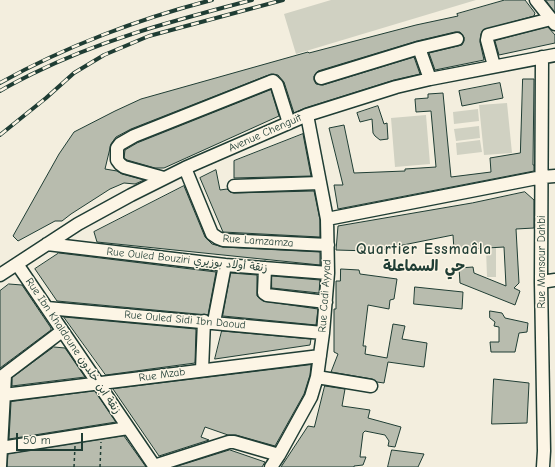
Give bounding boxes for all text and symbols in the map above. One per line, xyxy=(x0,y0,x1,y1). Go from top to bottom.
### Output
street label: Avenue Chenguit xyxy=(226,111,304,155)
street label: Rue Mansour Dahbi xyxy=(535,215,549,309)
street label: Rue Lamzamza xyxy=(222,232,294,250)
district label: Quartier Essmaâla حي السماعلة xyxy=(356,241,492,276)
street label: Rue Ouled Bouziri زنقة أولاد بوزيري xyxy=(106,245,268,275)
street label: Rue Cadi Ayyad xyxy=(316,259,334,333)
street label: Rue Ibn Khaldoune زنقة ابن خلدون xyxy=(22,275,124,417)
street label: Rue Ouled Sidi Ibn Daoud xyxy=(124,308,246,332)
street label: Rue Mzab xyxy=(138,365,186,385)
scale bar xyxy=(18,425,85,451)
text: 50 m xyxy=(23,433,51,447)

